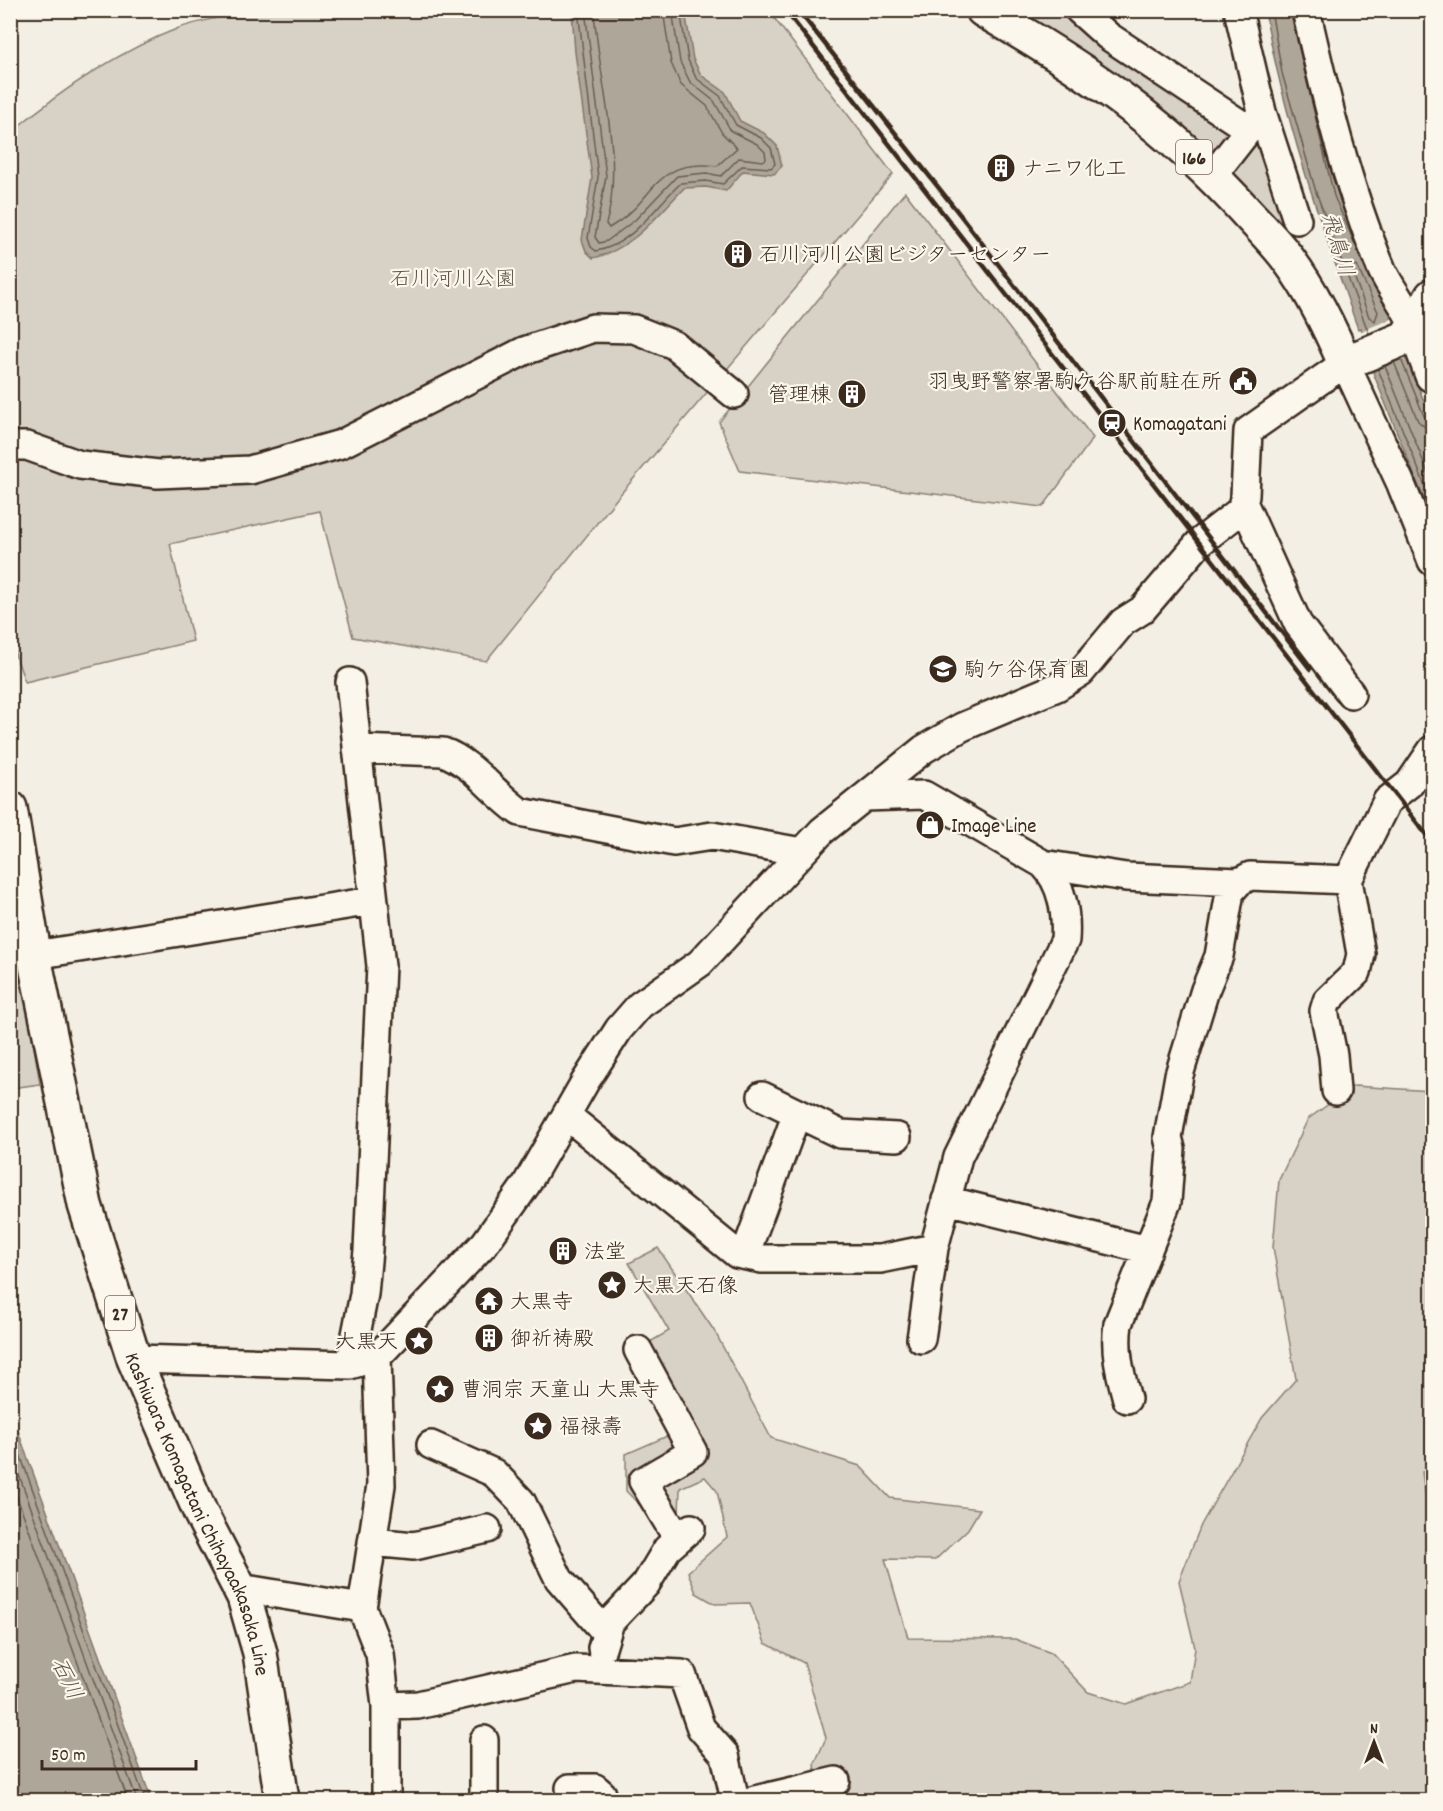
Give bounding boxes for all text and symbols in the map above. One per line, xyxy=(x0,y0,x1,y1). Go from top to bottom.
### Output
road number: 166 xyxy=(1176,140,1212,174)
building icon: ナニワ化工 xyxy=(985,152,1017,184)
place label: ナニワ化工 xyxy=(1022,156,1127,186)
water label: 飛鳥川 xyxy=(1312,209,1360,281)
building icon: 石川河川公園ビジターセンター xyxy=(722,238,754,270)
place label: 石川河川公園ビジターセンター xyxy=(759,242,1051,272)
park label: 石川河川公園 xyxy=(390,266,516,296)
public building icon: 羽曳野警察署駒ケ谷駅前駐在所 xyxy=(1227,365,1259,397)
place label: 羽曳野警察署駒ケ谷駅前駐在所 xyxy=(928,369,1222,399)
building icon: 管理棟 xyxy=(836,378,868,410)
place label: 管理棟 xyxy=(768,382,831,412)
station icon: Komagatani xyxy=(1096,407,1128,439)
place label: Komagatani xyxy=(1133,411,1227,441)
school or university icon: 駒ケ谷保育園 xyxy=(927,653,959,685)
place label: 駒ケ谷保育園 xyxy=(964,657,1090,687)
shop icon: Image Line xyxy=(914,809,946,841)
place label: Image Line xyxy=(951,813,1036,843)
building icon: 法堂 xyxy=(547,1235,579,1267)
place label: 法堂 xyxy=(584,1239,626,1269)
place icon: 大黒天石像 xyxy=(596,1269,628,1301)
place label: 大黒天石像 xyxy=(633,1273,738,1303)
temple icon: 大黒寺 xyxy=(473,1285,505,1317)
place label: 大黒寺 xyxy=(510,1289,573,1319)
road number: 27 xyxy=(105,1296,135,1330)
building icon: 御祈祷殿 xyxy=(473,1322,505,1354)
place icon: 大黒天 xyxy=(403,1325,435,1357)
place label: 御祈祷殿 xyxy=(510,1326,594,1356)
place label: 大黒天 xyxy=(335,1329,398,1359)
street label: Kashiwara Komagatani Chihayaakasaka Line xyxy=(115,1349,275,1678)
place icon: 曹洞宗 天童山 大黒寺 xyxy=(424,1373,456,1405)
place label: 曹洞宗 天童山 大黒寺 xyxy=(461,1377,660,1407)
place icon: 福禄壽 xyxy=(522,1410,554,1442)
place label: 福禄壽 xyxy=(559,1414,622,1444)
water label: 石川 xyxy=(41,1653,88,1706)
north arrow xyxy=(1344,1712,1404,1772)
text: N xyxy=(1370,1718,1378,1741)
scale bar xyxy=(42,1733,196,1771)
text: 50 m xyxy=(51,1744,86,1769)

